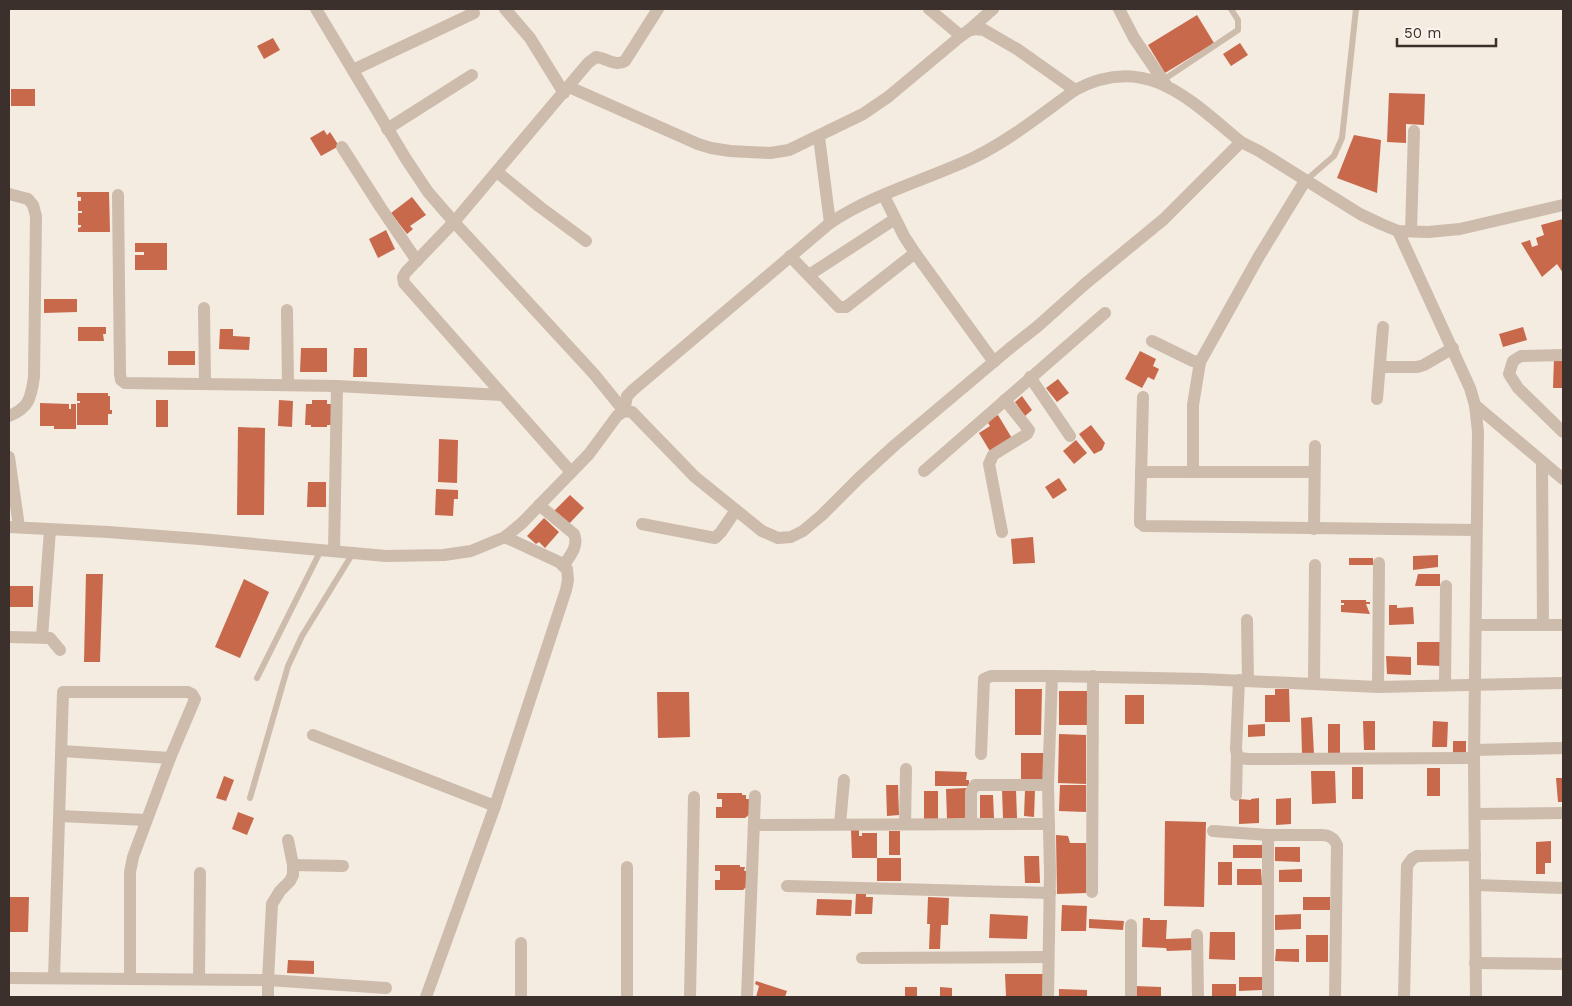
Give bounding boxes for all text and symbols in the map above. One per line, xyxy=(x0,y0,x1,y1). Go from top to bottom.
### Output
scale bar xyxy=(1397,15,1496,47)
text: 50 m xyxy=(1404,24,1441,42)

